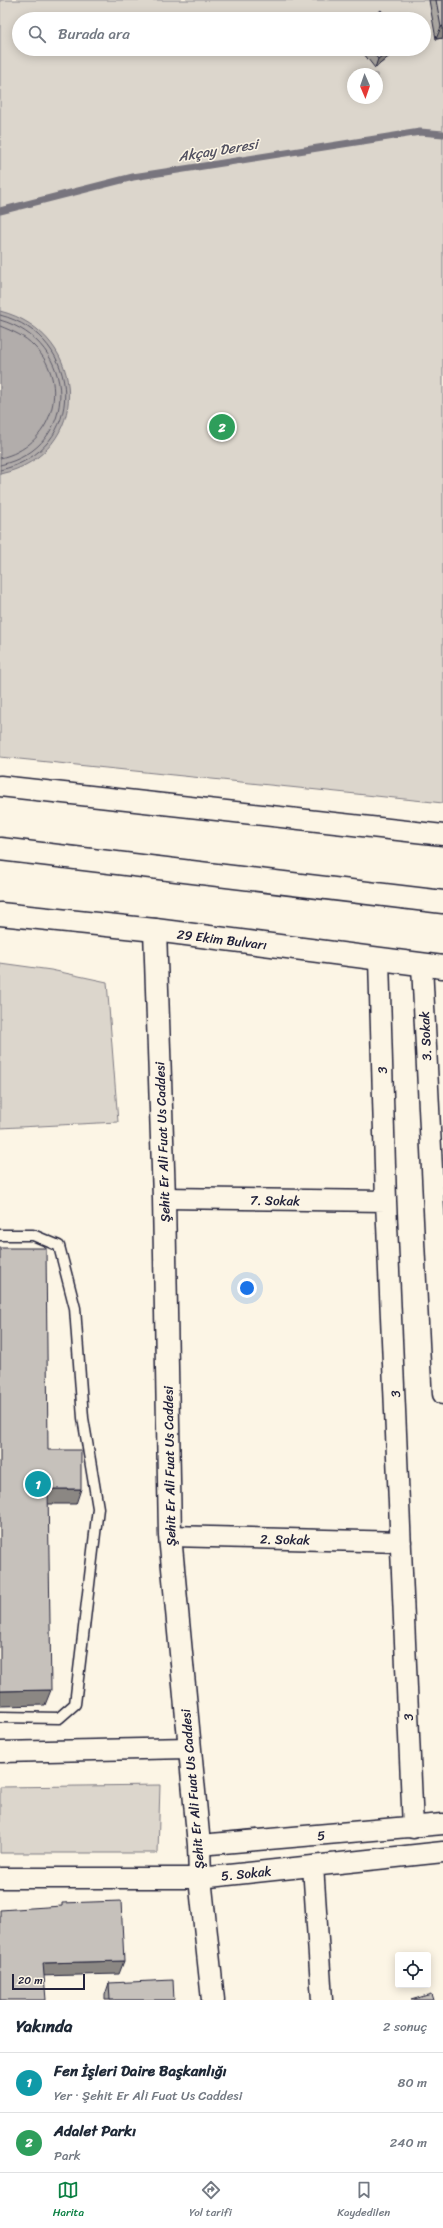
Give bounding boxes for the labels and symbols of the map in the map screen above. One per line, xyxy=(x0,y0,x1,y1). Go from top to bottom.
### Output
north arrow xyxy=(347,68,383,104)
water label: Akçay Deresi xyxy=(176,131,263,169)
pin: 2 xyxy=(209,412,235,442)
street label: 29 Ekim Bulvarı xyxy=(176,923,269,956)
street label: 3. Sokak xyxy=(413,1011,438,1061)
street label: Şehit Er Ali Fuat Us Caddesi xyxy=(148,1061,177,1222)
street label: 3 xyxy=(371,1066,394,1074)
street label: 7. Sokak xyxy=(250,1189,300,1212)
your location xyxy=(237,1278,257,1298)
street label: Şehit Er Ali Fuat Us Caddesi xyxy=(157,1385,182,1546)
street label: 3 xyxy=(384,1390,407,1398)
pin: 1 xyxy=(25,1469,51,1499)
street label: 2. Sokak xyxy=(260,1528,310,1551)
street label: Şehit Er Ali Fuat Us Caddesi xyxy=(174,1708,211,1870)
street label: 3 xyxy=(397,1713,420,1721)
street label: 5 xyxy=(316,1824,326,1847)
street label: 5. Sokak xyxy=(220,1859,272,1888)
scale bar xyxy=(12,1972,85,1991)

